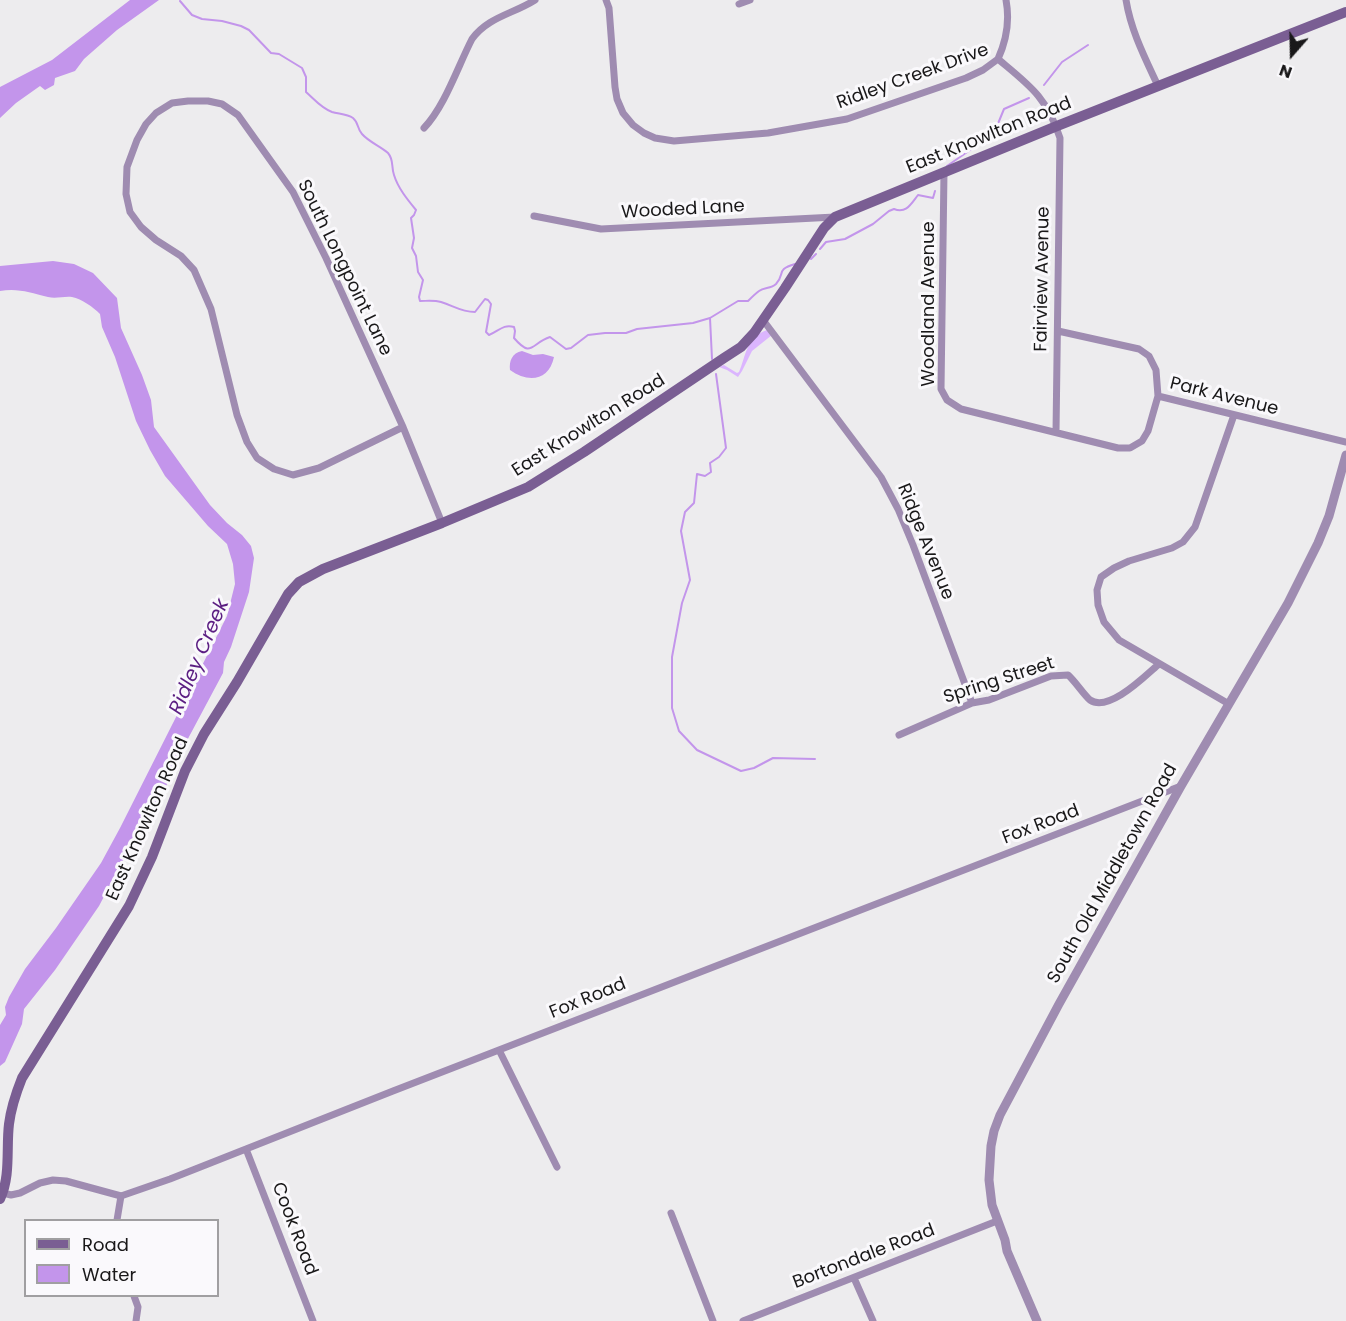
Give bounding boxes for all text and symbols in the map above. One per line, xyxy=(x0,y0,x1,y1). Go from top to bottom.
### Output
north arrow xyxy=(1262,24,1322,84)
street label: Ridley Creek Drive xyxy=(834,39,992,115)
text: N xyxy=(1276,59,1295,84)
street label: East Knowlton Road xyxy=(903,93,1075,179)
street label: South Longpoint Lane xyxy=(292,176,396,360)
street label: Wooded Lane xyxy=(621,196,745,224)
street label: Fairview Avenue xyxy=(1031,206,1055,352)
street label: Woodland Avenue xyxy=(918,221,940,387)
street label: East Knowlton Road xyxy=(508,370,670,482)
street label: Park Avenue xyxy=(1168,373,1280,421)
street label: Ridge Avenue xyxy=(892,481,958,603)
water label: Ridley Creek xyxy=(165,596,235,718)
street label: Spring Street xyxy=(941,653,1057,709)
street label: East Knowlton Road xyxy=(102,734,194,904)
street label: South Old Middletown Road xyxy=(1043,760,1183,988)
street label: Fox Road xyxy=(999,800,1083,850)
street label: Fox Road xyxy=(546,974,630,1024)
street label: Cook Road xyxy=(266,1179,322,1279)
legend xyxy=(24,1219,219,1297)
street label: Bortondale Road xyxy=(790,1220,938,1294)
text: Road xyxy=(82,1232,129,1257)
text: Water xyxy=(82,1262,136,1287)

